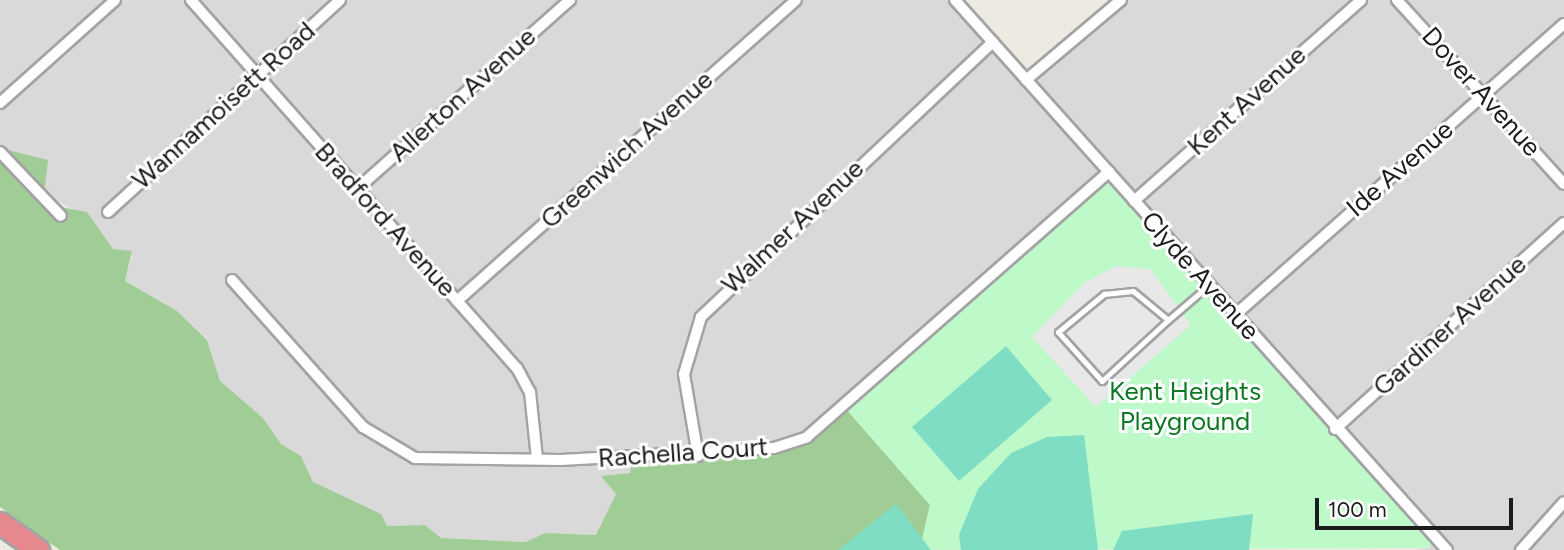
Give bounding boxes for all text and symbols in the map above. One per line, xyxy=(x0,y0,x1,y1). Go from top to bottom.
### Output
street label: Wannamoisett Road xyxy=(126,16,322,196)
street label: Allerton Avenue xyxy=(384,21,542,169)
street label: Dover Avenue xyxy=(1415,21,1547,163)
street label: Kent Avenue xyxy=(1181,40,1313,162)
street label: Greenwich Avenue xyxy=(535,65,719,235)
street label: Ide Avenue xyxy=(1340,114,1460,224)
street label: Bradford Avenue xyxy=(308,137,462,303)
street label: Walmer Avenue xyxy=(716,153,870,301)
street label: Clyde Avenue xyxy=(1134,206,1266,346)
street label: Gardiner Avenue xyxy=(1367,249,1533,403)
park label: Kent Heights Playground xyxy=(1109,376,1261,438)
street label: Rachella Court xyxy=(597,431,769,475)
scale bar xyxy=(1319,484,1517,528)
text: 100 m xyxy=(1328,497,1387,522)

